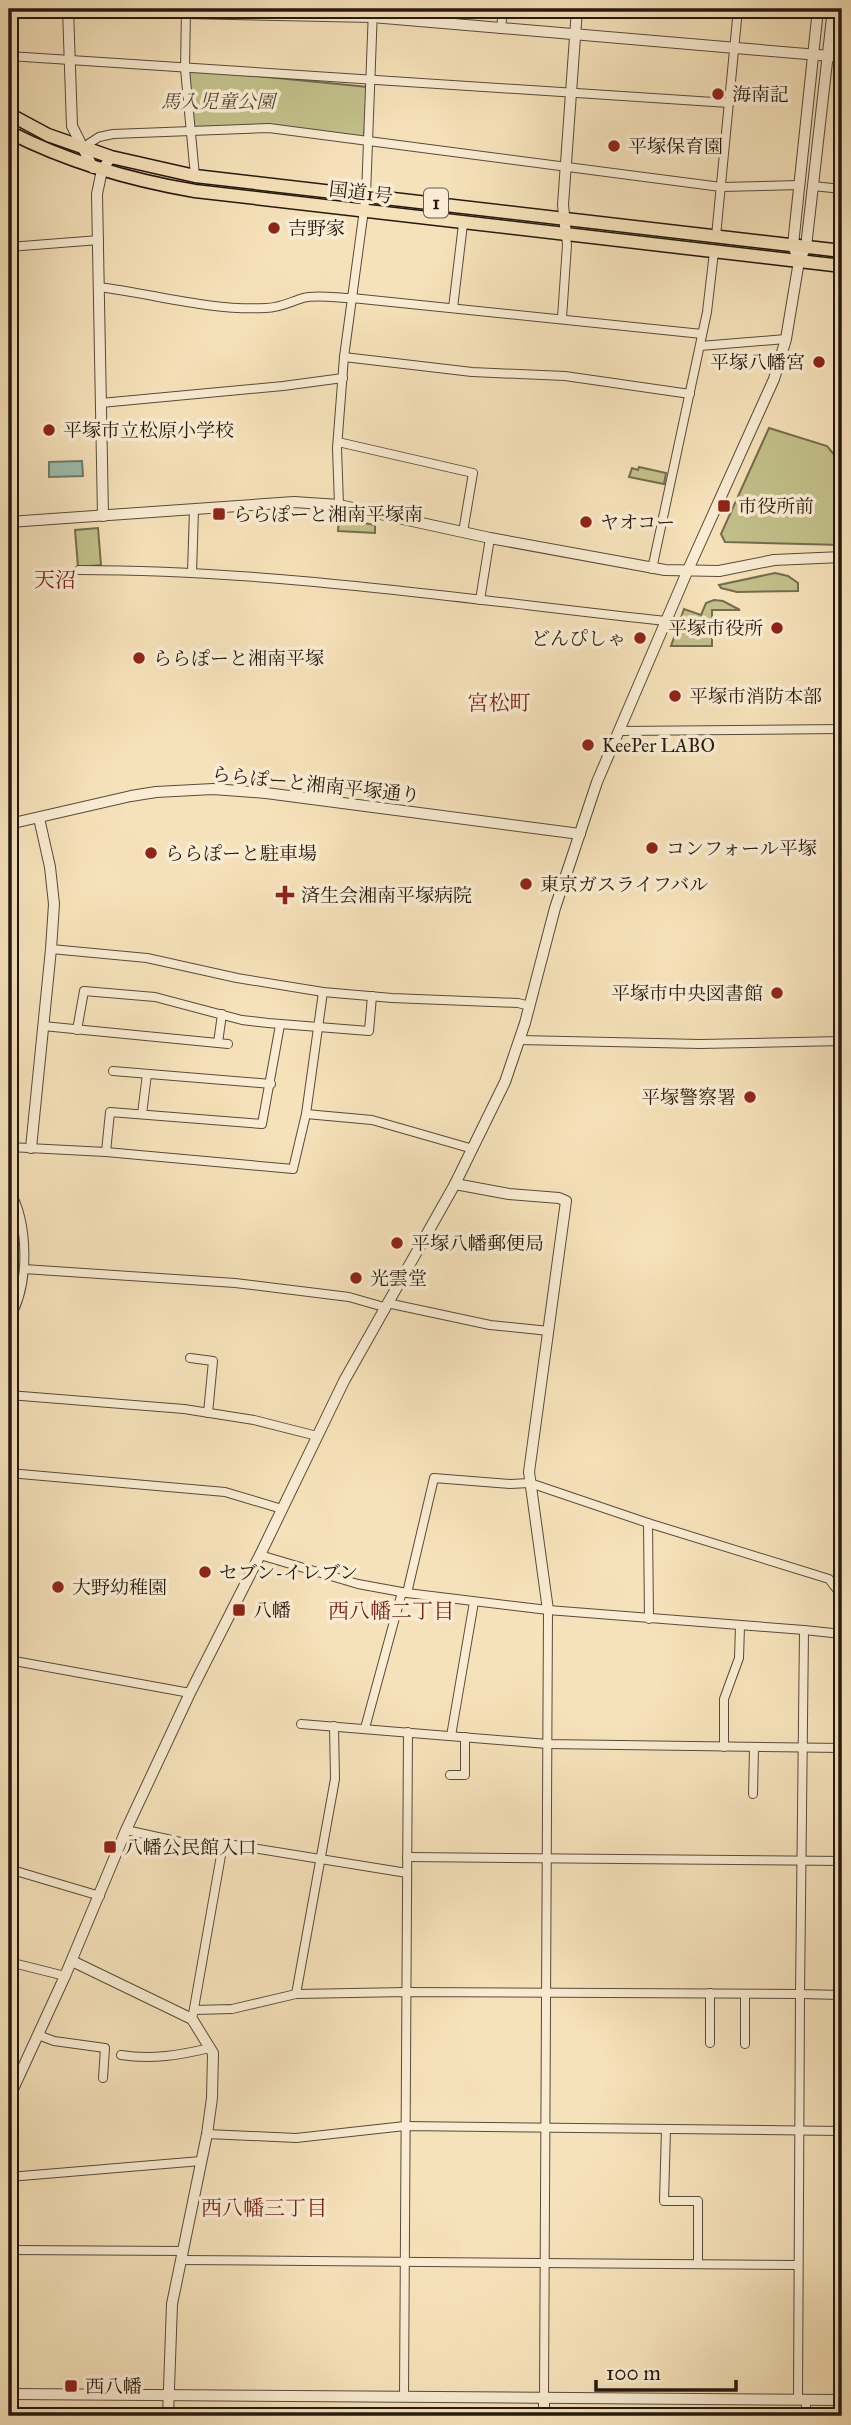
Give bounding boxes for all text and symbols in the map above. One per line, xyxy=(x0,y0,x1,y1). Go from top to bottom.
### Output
place label: 海南記 xyxy=(732,83,789,106)
marker: 海南記 xyxy=(710,86,726,102)
park label: 馬入児童公園 xyxy=(161,90,278,113)
place label: 平塚保育園 xyxy=(628,135,723,158)
marker: 平塚保育園 xyxy=(606,138,622,154)
street label: 国道1号 xyxy=(328,177,394,208)
road number: 1 xyxy=(424,188,448,218)
place label: 吉野家 xyxy=(288,217,345,240)
marker: 吉野家 xyxy=(266,220,282,236)
place label: 平塚八幡宮 xyxy=(710,351,805,374)
marker: 平塚八幡宮 xyxy=(811,354,827,370)
place label: 平塚市立松原小学校 xyxy=(63,419,234,442)
marker: 平塚市立松原小学校 xyxy=(41,422,57,438)
place label: 市役所前 xyxy=(738,495,814,518)
marker: 市役所前 xyxy=(716,498,732,514)
place label: ららぽーと湘南平塚南 xyxy=(233,503,423,526)
marker: ららぽーと湘南平塚南 xyxy=(211,506,227,522)
place label: ヤオコー xyxy=(600,511,675,534)
marker: ヤオコー xyxy=(578,514,594,530)
district label: 天沼 xyxy=(34,567,76,593)
place label: 平塚市役所 xyxy=(668,617,763,640)
marker: 平塚市役所 xyxy=(769,620,785,636)
place label: どんぴしゃ xyxy=(531,627,626,650)
marker: どんぴしゃ xyxy=(632,630,648,646)
place label: ららぽーと湘南平塚 xyxy=(153,647,324,670)
marker: ららぽーと湘南平塚 xyxy=(131,650,147,666)
place label: 平塚市消防本部 xyxy=(689,685,822,708)
marker: 平塚市消防本部 xyxy=(667,688,683,704)
district label: 宮松町 xyxy=(468,690,531,716)
place label: KeePer LABO xyxy=(602,734,715,757)
marker: KeePer LABO xyxy=(580,737,596,753)
street label: ららぽーと湘南平塚通り xyxy=(211,762,421,807)
place label: コンフォール平塚 xyxy=(666,837,817,860)
marker: コンフォール平塚 xyxy=(644,840,660,856)
place label: ららぽーと駐車場 xyxy=(165,842,317,865)
marker: ららぽーと駐車場 xyxy=(143,845,159,861)
place label: 東京ガスライフバル xyxy=(540,873,708,896)
marker: 東京ガスライフバル xyxy=(518,876,534,892)
place label: 済生会湘南平塚病院 xyxy=(301,884,472,907)
marker: 済生会湘南平塚病院 xyxy=(275,885,295,905)
place label: 平塚市中央図書館 xyxy=(611,982,763,1005)
marker: 平塚市中央図書館 xyxy=(769,985,785,1001)
place label: 平塚警察署 xyxy=(641,1086,736,1109)
marker: 平塚警察署 xyxy=(742,1089,758,1105)
place label: 平塚八幡郵便局 xyxy=(411,1232,544,1255)
marker: 平塚八幡郵便局 xyxy=(389,1235,405,1251)
place label: 光雲堂 xyxy=(370,1267,427,1290)
marker: 光雲堂 xyxy=(348,1270,364,1286)
place label: セブン-イレブン xyxy=(219,1561,358,1584)
marker: セブン-イレブン xyxy=(197,1564,213,1580)
place label: 大野幼稚園 xyxy=(72,1576,167,1599)
marker: 大野幼稚園 xyxy=(50,1579,66,1595)
district label: 西八幡二丁目 xyxy=(328,1598,454,1624)
place label: 八幡 xyxy=(253,1599,291,1622)
marker: 八幡 xyxy=(231,1602,247,1618)
place label: 八幡公民館入口 xyxy=(124,1836,257,1859)
marker: 八幡公民館入口 xyxy=(102,1839,118,1855)
district label: 西八幡三丁目 xyxy=(201,2195,327,2221)
scale bar xyxy=(596,2348,736,2392)
text: 100 m xyxy=(606,2360,661,2386)
place label: 西八幡 xyxy=(85,2375,142,2398)
marker: 西八幡 xyxy=(63,2378,79,2394)

